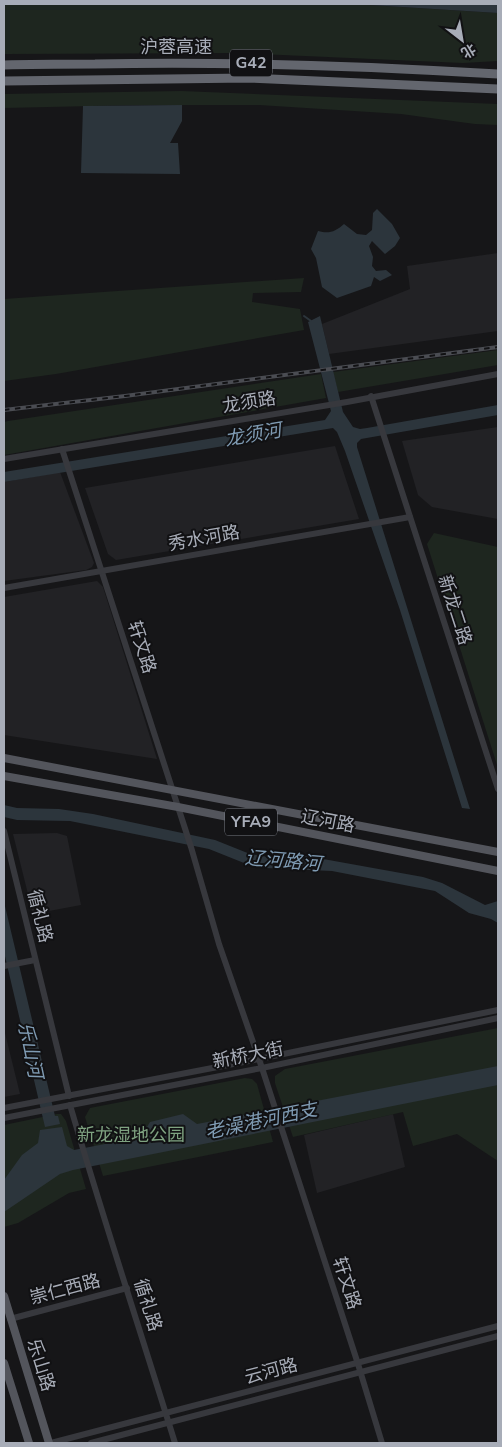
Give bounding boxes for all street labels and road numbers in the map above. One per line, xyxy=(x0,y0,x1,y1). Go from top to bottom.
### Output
street label: 沪蓉高速 xyxy=(140,35,212,59)
road number: G42 xyxy=(230,49,272,76)
street label: 龙须路 xyxy=(220,386,278,418)
street label: 秀水河路 xyxy=(166,520,242,556)
street label: 新龙二路 xyxy=(432,572,478,648)
street label: 轩文路 xyxy=(122,618,162,676)
street label: 辽河路 xyxy=(299,804,357,838)
road number: YFA9 xyxy=(225,809,277,836)
street label: 循礼路 xyxy=(22,887,58,945)
street label: 新桥大街 xyxy=(210,1036,286,1074)
street label: 轩文路 xyxy=(327,1254,367,1312)
street label: 崇仁西路 xyxy=(27,1268,103,1310)
street label: 循礼路 xyxy=(129,1276,167,1334)
street label: 乐山路 xyxy=(22,1336,60,1394)
street label: 云河路 xyxy=(242,1352,300,1390)

